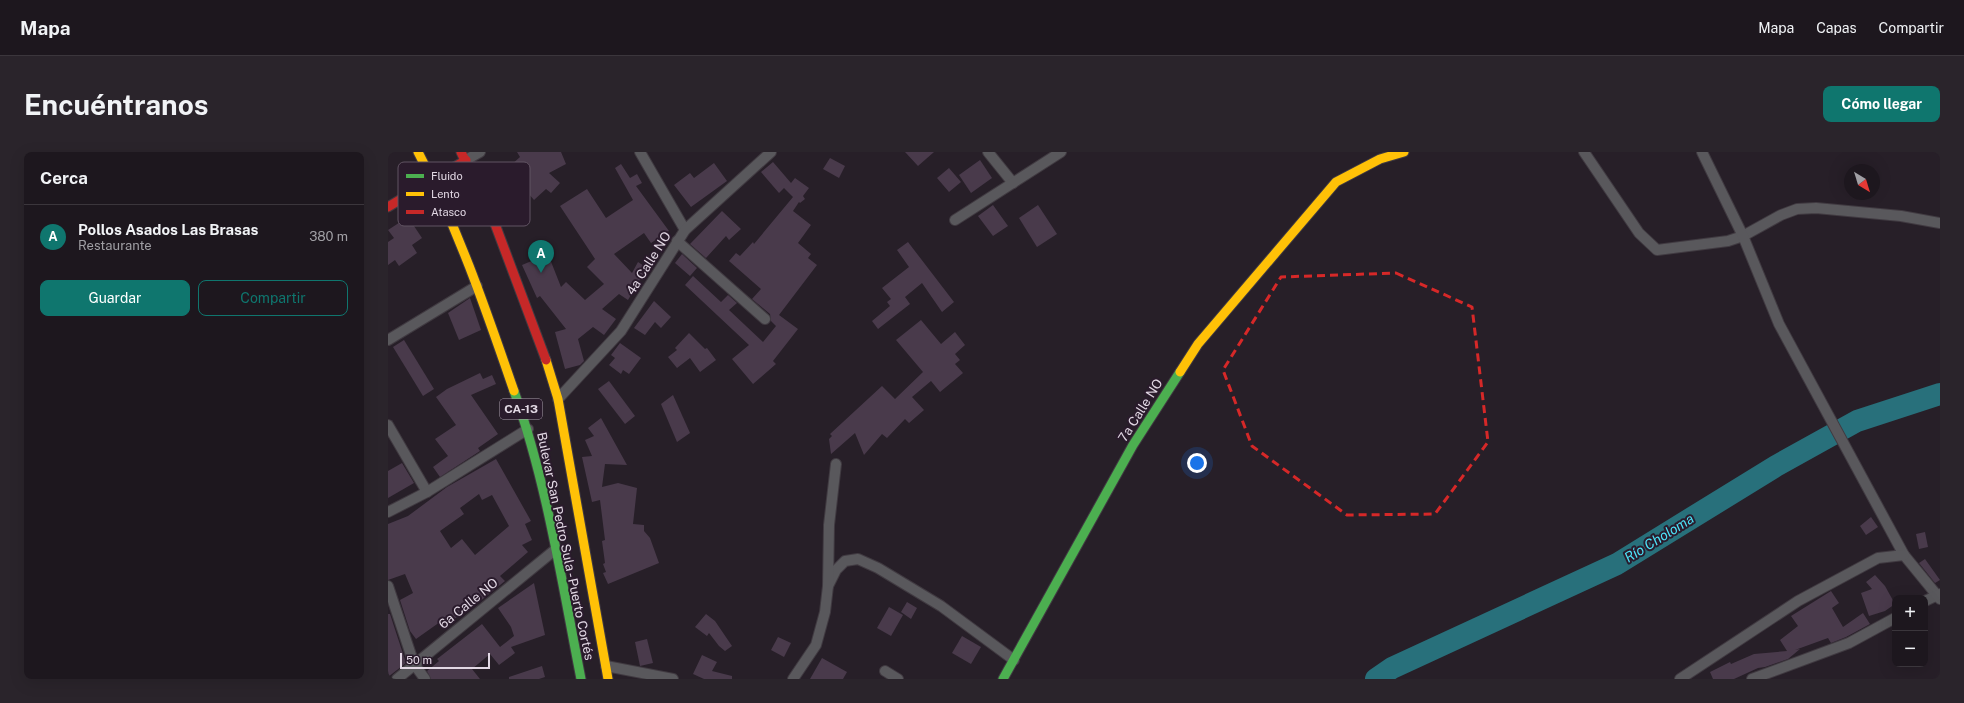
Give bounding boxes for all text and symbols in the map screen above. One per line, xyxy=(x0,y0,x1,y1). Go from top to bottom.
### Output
text: Mapa xyxy=(20,17,70,39)
text: Mapa xyxy=(1758,20,1794,36)
text: Capas xyxy=(1816,20,1857,36)
text: Compartir xyxy=(1879,20,1944,36)
button: Cómo llegar xyxy=(1823,86,1940,122)
text: Encuéntranos xyxy=(24,88,209,121)
legend xyxy=(398,162,530,226)
north arrow xyxy=(1844,164,1880,200)
text: Cerca xyxy=(40,168,88,188)
text: Fluido xyxy=(431,170,463,182)
text: Lento xyxy=(431,188,460,200)
text: Atasco xyxy=(431,206,466,218)
text: Pollos Asados Las Brasas xyxy=(78,221,258,238)
text: A xyxy=(48,229,58,244)
text: 380 m xyxy=(309,229,348,244)
street label: 4a Calle NO xyxy=(623,229,674,298)
text: Restaurante xyxy=(78,238,152,253)
pin: A xyxy=(528,240,554,273)
button: Guardar xyxy=(40,280,190,316)
button: Compartir xyxy=(198,280,348,316)
street label: 7a Calle NO xyxy=(1115,376,1166,444)
road number: CA-13 xyxy=(500,399,542,419)
street label: Bulevar San Pedro Sula - Puerto Cortés xyxy=(534,431,597,661)
your location xyxy=(1187,453,1207,473)
water label: Río Choloma xyxy=(1621,510,1697,566)
street label: 6a Calle NO xyxy=(436,575,501,632)
map controls xyxy=(1892,595,1928,667)
button: + xyxy=(1892,595,1928,631)
button: − xyxy=(1892,631,1928,667)
scale bar xyxy=(400,651,490,670)
text: 50 m xyxy=(406,654,432,666)

